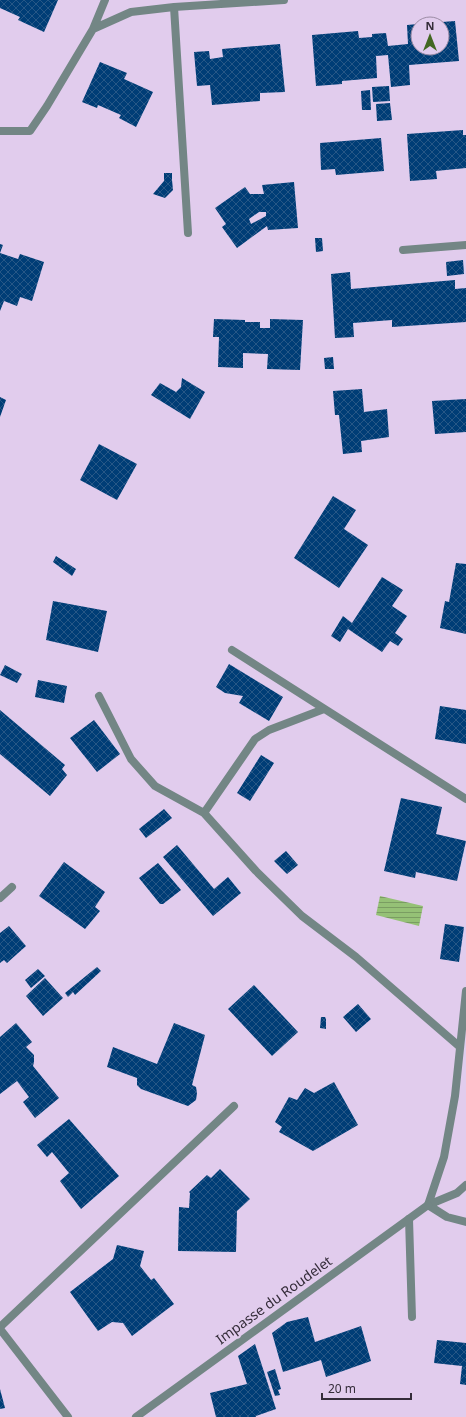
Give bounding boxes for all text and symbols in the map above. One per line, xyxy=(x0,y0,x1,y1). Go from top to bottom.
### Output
north arrow xyxy=(410,16,450,56)
text: N xyxy=(426,18,434,33)
street label: Impasse du Roudelet xyxy=(212,1251,336,1348)
scale bar xyxy=(322,1375,411,1401)
text: 20 m xyxy=(328,1380,356,1397)

